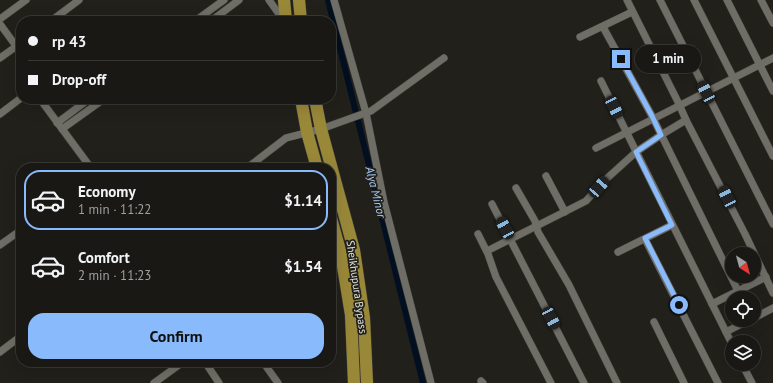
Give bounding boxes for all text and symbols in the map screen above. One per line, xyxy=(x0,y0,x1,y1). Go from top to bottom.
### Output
text: rp 43 xyxy=(52,32,86,51)
callout: 1 min xyxy=(635,45,701,73)
route end xyxy=(612,50,630,68)
text: 1 min xyxy=(652,50,684,67)
text: Drop-off xyxy=(52,70,106,89)
car xyxy=(695,79,717,105)
car xyxy=(603,94,625,120)
water label: Alya Minor xyxy=(362,164,390,220)
car xyxy=(587,174,611,200)
icon: car xyxy=(30,182,66,218)
text: Economy xyxy=(78,182,136,201)
car xyxy=(716,184,738,210)
text: $1.14 xyxy=(284,191,322,210)
text: 1 min · 11:22 xyxy=(78,201,151,218)
car xyxy=(494,215,516,241)
street label: Sheikhupura Bypass xyxy=(344,240,371,335)
north arrow xyxy=(725,247,761,283)
map controls xyxy=(725,247,761,371)
icon: car xyxy=(30,248,66,284)
text: Comfort xyxy=(78,248,130,267)
text: $1.54 xyxy=(284,257,322,276)
text: 2 min · 11:23 xyxy=(78,267,151,284)
button: locate xyxy=(725,291,761,327)
route start xyxy=(670,296,688,314)
car xyxy=(540,305,562,331)
button: Confirm xyxy=(28,313,324,359)
button: layers xyxy=(725,335,761,371)

